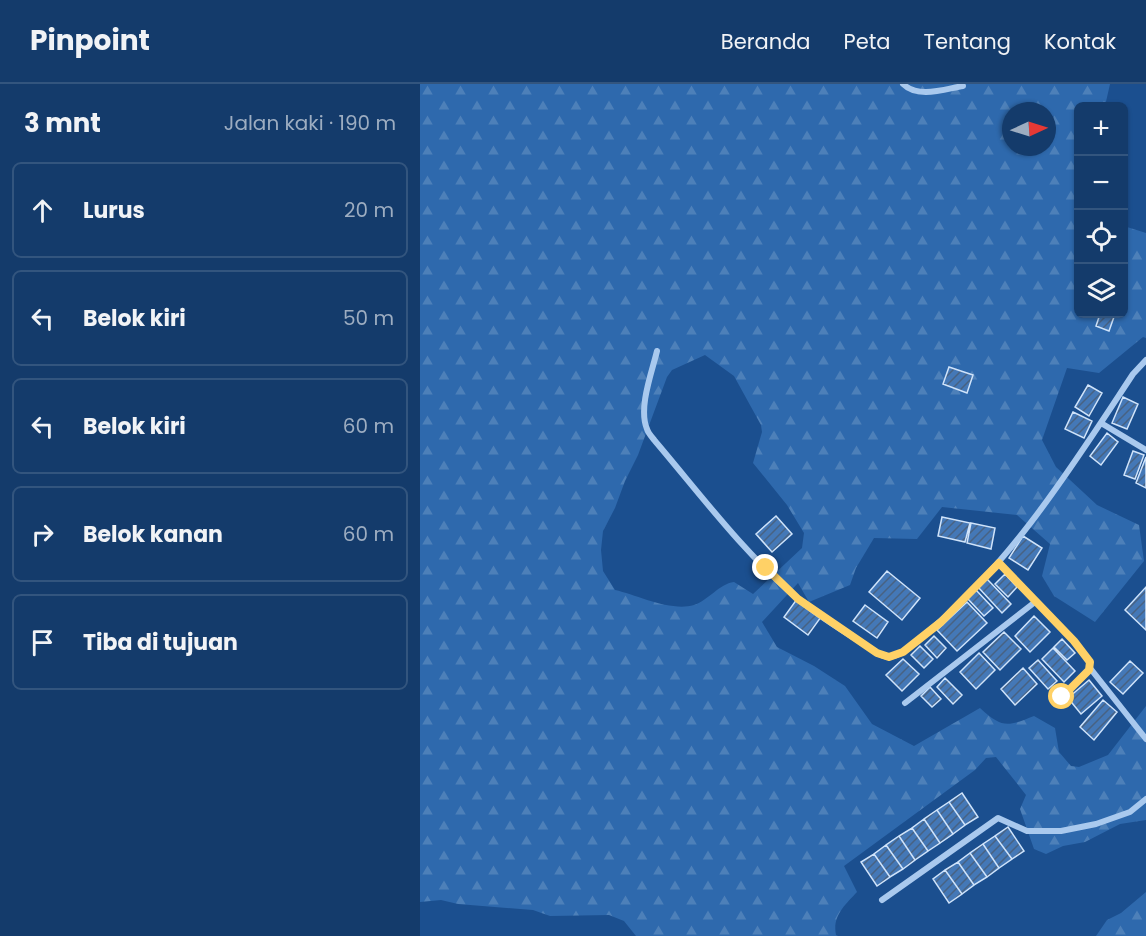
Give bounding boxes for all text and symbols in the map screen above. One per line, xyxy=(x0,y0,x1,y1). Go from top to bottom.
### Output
text: Pinpoint xyxy=(30,21,150,60)
text: Beranda xyxy=(721,27,811,56)
text: Peta xyxy=(844,27,891,56)
text: Tentang xyxy=(924,27,1011,56)
text: Kontak xyxy=(1044,27,1116,56)
north arrow xyxy=(1002,102,1056,156)
map controls xyxy=(1074,102,1128,318)
button: + xyxy=(1074,102,1128,156)
text: 3 mnt xyxy=(24,105,101,141)
text: Jalan kaki · 190 m xyxy=(224,109,396,137)
button: − xyxy=(1074,156,1128,210)
icon: ahead xyxy=(26,194,59,227)
text: Lurus xyxy=(83,195,145,226)
text: 20 m xyxy=(344,196,394,224)
button: locate xyxy=(1074,210,1128,264)
button: layers xyxy=(1074,264,1128,318)
icon: left xyxy=(26,302,59,335)
text: Belok kiri xyxy=(83,303,186,334)
text: 50 m xyxy=(343,304,394,332)
icon: left xyxy=(26,410,59,443)
text: Belok kiri xyxy=(83,411,186,442)
text: 60 m xyxy=(343,412,394,440)
icon: right xyxy=(26,518,59,551)
text: Belok kanan xyxy=(83,519,223,550)
text: 60 m xyxy=(343,520,394,548)
route end xyxy=(752,554,778,580)
icon: arrive xyxy=(26,626,59,659)
text: Tiba di tujuan xyxy=(83,627,238,658)
route start xyxy=(1048,683,1074,709)

